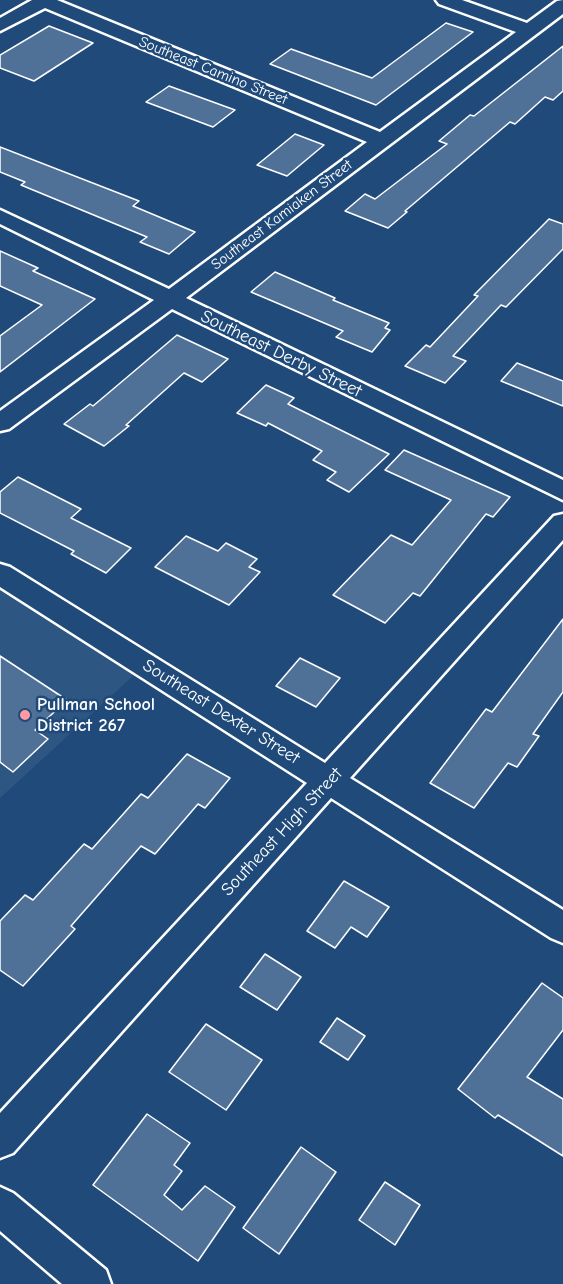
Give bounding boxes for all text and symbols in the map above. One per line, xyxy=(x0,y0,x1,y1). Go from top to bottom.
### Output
street label: Southeast Camino Street xyxy=(136,33,290,109)
street label: Southeast Kamiaken Street xyxy=(208,156,356,274)
street label: Southeast Derby Street xyxy=(197,306,365,402)
street label: Southeast Dexter Street xyxy=(138,655,304,769)
place label: Pullman School District 267 xyxy=(37,694,155,736)
marker: Pullman School District 267 xyxy=(18,708,32,722)
street label: Southeast High Street xyxy=(217,763,347,901)

